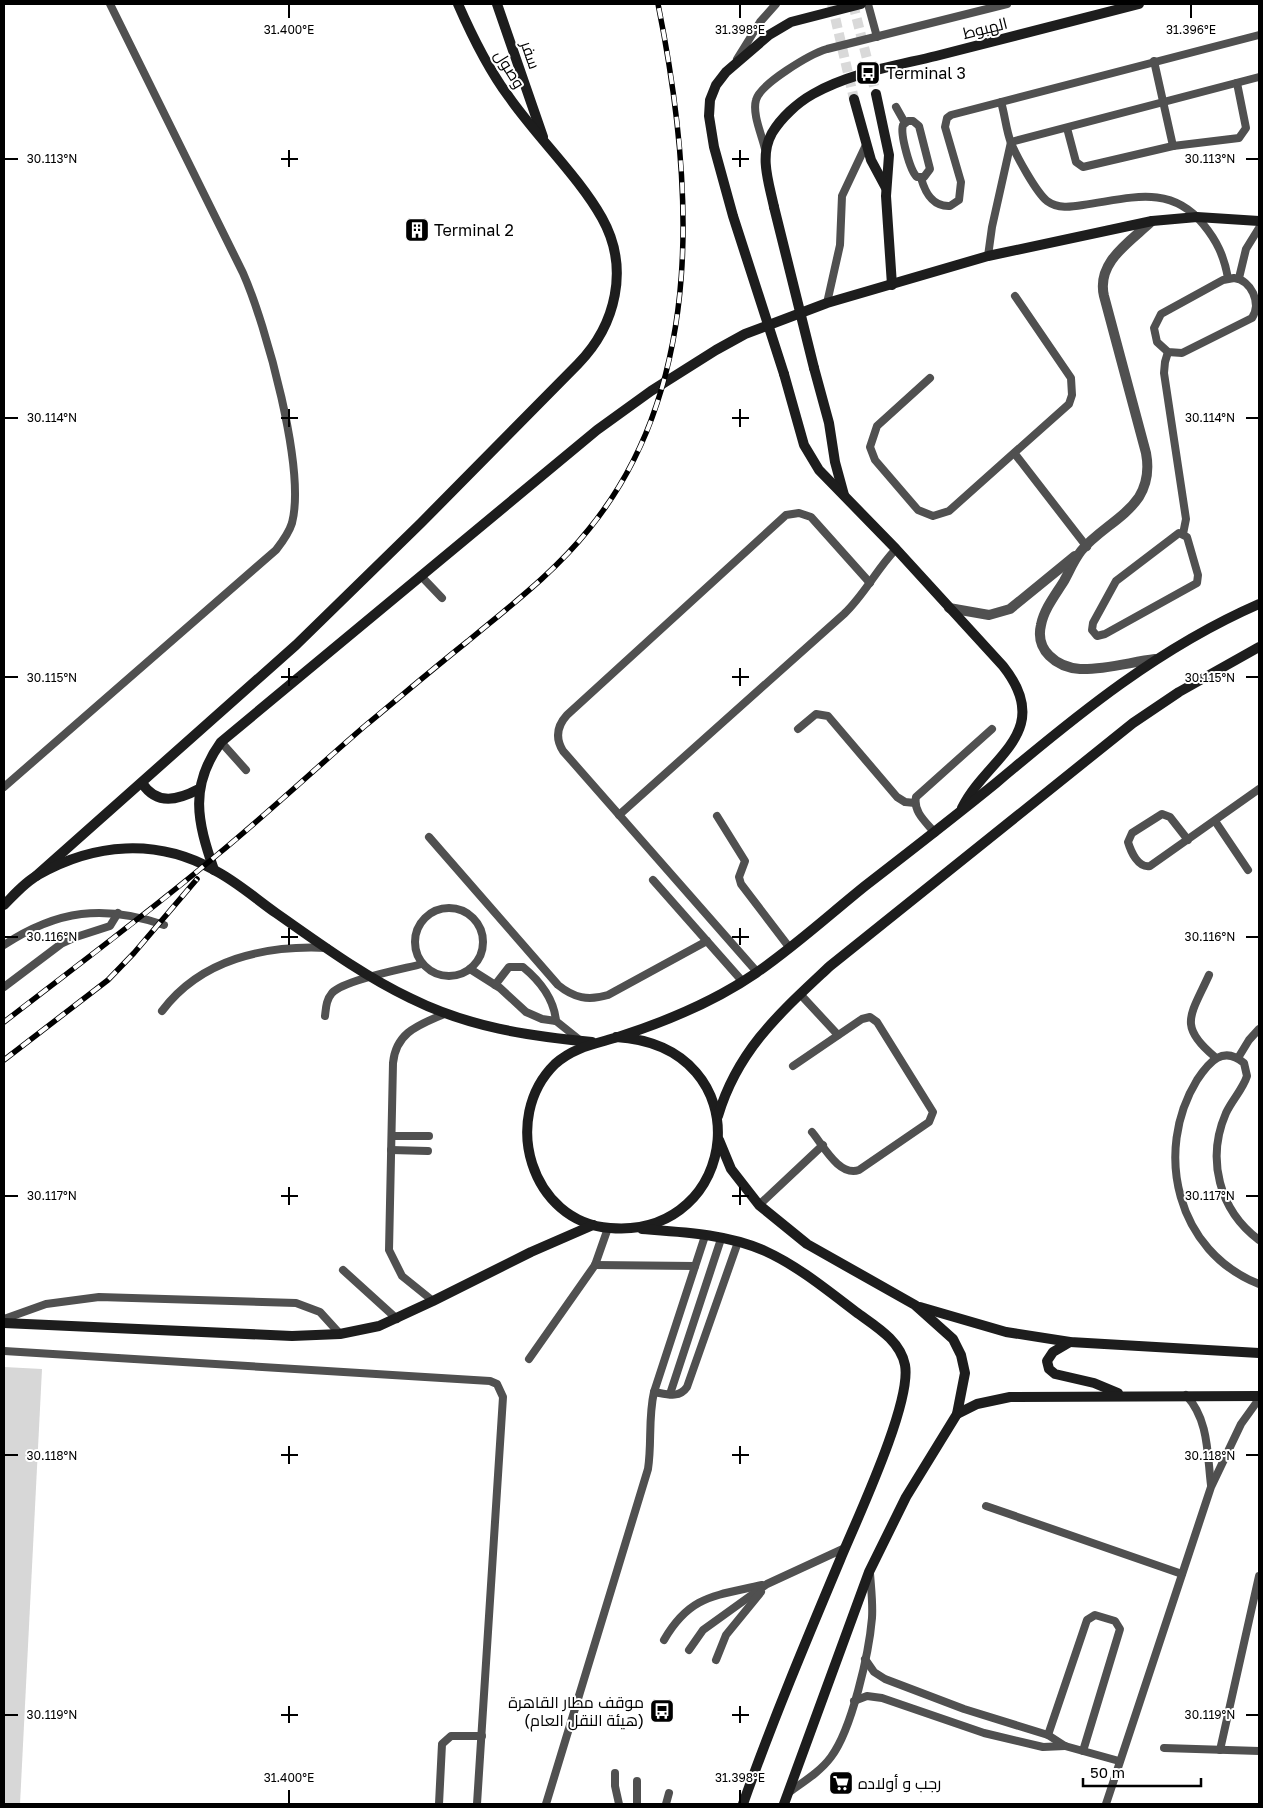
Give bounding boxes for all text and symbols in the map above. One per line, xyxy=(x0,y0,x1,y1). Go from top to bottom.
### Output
street label: الهبوط xyxy=(961,13,1010,44)
text: 31.400°E xyxy=(264,22,314,37)
text: 31.398°E xyxy=(715,22,765,37)
text: 31.396°E xyxy=(1166,22,1216,37)
street label: سفر xyxy=(517,37,545,72)
street label: وصول xyxy=(490,46,530,93)
bus stop icon: Terminal 3 xyxy=(855,60,881,86)
place label: Terminal 3 xyxy=(886,63,966,83)
text: 30.113°N xyxy=(27,151,77,166)
text: 30.113°N xyxy=(1185,151,1235,166)
building icon: Terminal 2 xyxy=(404,217,430,243)
place label: Terminal 2 xyxy=(434,220,514,240)
text: 30.114°N xyxy=(27,410,77,425)
text: 30.114°N xyxy=(1185,410,1235,425)
text: 30.115°N xyxy=(27,670,77,685)
text: 30.115°N xyxy=(1185,670,1235,685)
text: 30.116°N xyxy=(27,929,77,944)
text: 30.116°N xyxy=(1185,929,1235,944)
text: 30.117°N xyxy=(27,1188,77,1203)
text: 30.117°N xyxy=(1185,1188,1235,1203)
text: 30.118°N xyxy=(27,1448,77,1463)
text: 30.118°N xyxy=(1185,1448,1235,1463)
place label: موقف مطار القاهرة (هيئة النقل العام) xyxy=(508,1692,644,1732)
bus stop icon: موقف مطار القاهرة (هيئة النقل العام) xyxy=(649,1698,675,1724)
text: 30.119°N xyxy=(27,1707,77,1722)
text: 30.119°N xyxy=(1185,1707,1235,1722)
scale bar xyxy=(1083,1756,1200,1788)
text: 50 m xyxy=(1090,1763,1125,1781)
text: 31.400°E xyxy=(264,1770,314,1785)
text: 31.398°E xyxy=(715,1770,765,1785)
supermarket icon: رجب و أولاده xyxy=(828,1770,854,1796)
place label: رجب و أولاده xyxy=(858,1773,941,1793)

